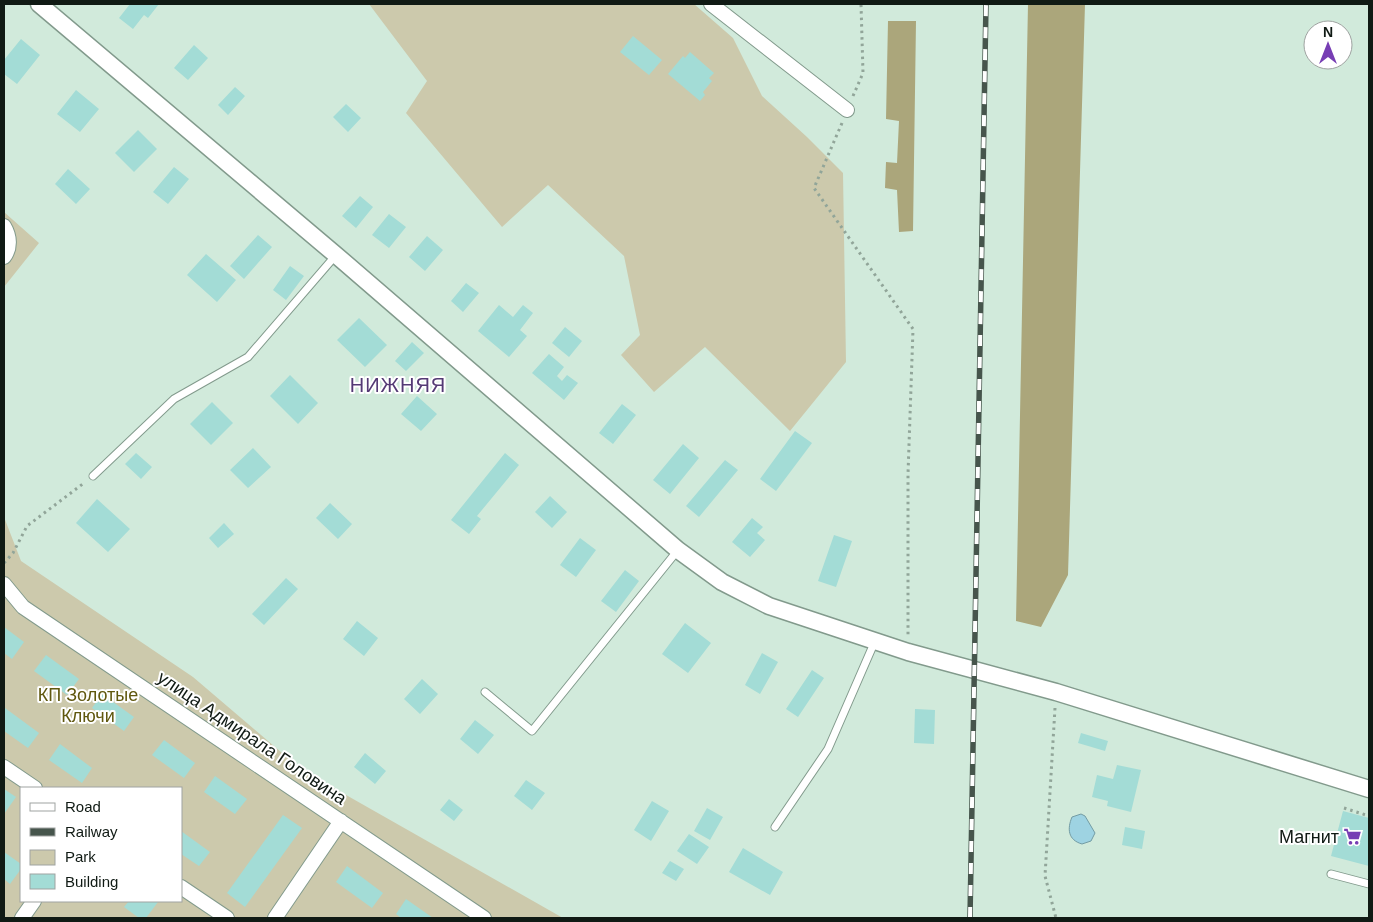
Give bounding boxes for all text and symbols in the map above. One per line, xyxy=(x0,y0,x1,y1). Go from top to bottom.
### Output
north arrow xyxy=(1303,20,1353,70)
text: N xyxy=(1323,24,1333,40)
district label: НИЖНЯЯ xyxy=(350,374,446,396)
street label: улица Адмирала Головина xyxy=(154,667,351,809)
park label: КП Золотые Ключи xyxy=(38,685,138,726)
legend xyxy=(20,787,182,902)
text: Road xyxy=(65,798,101,815)
text: Railway xyxy=(65,823,118,840)
place label: Магнит xyxy=(1279,827,1339,847)
supermarket icon: Магнит xyxy=(1343,827,1363,847)
text: Park xyxy=(65,848,96,865)
text: Building xyxy=(65,873,118,890)

